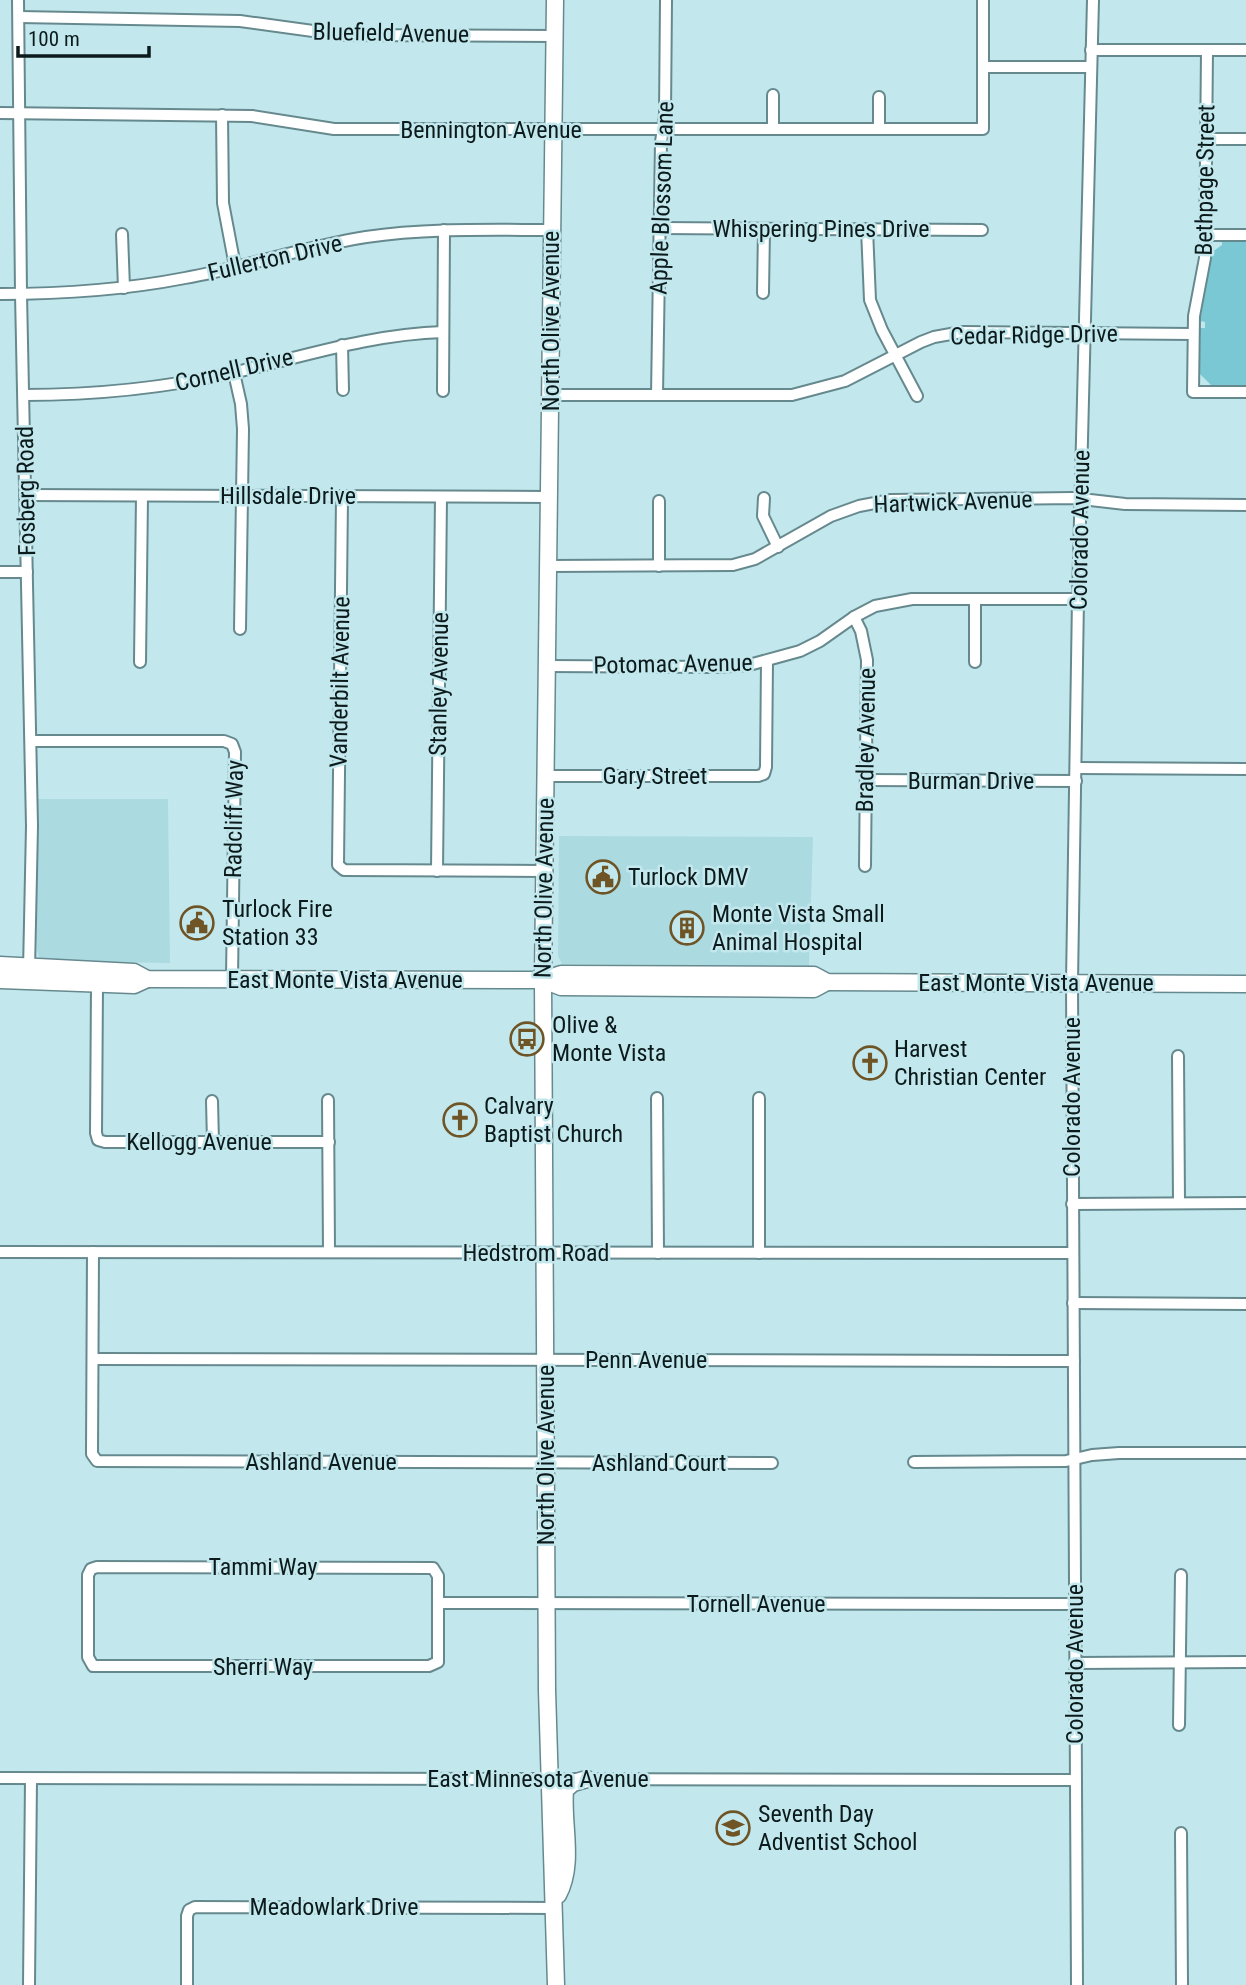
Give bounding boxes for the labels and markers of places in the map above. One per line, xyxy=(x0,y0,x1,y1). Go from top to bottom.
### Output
public building icon: Turlock DMV xyxy=(584,858,622,896)
place label: Turlock DMV xyxy=(628,863,749,891)
place label: Turlock Fire Station 33 xyxy=(222,895,333,951)
place label: Monte Vista Small Animal Hospital xyxy=(712,900,885,956)
public building icon: Turlock Fire Station 33 xyxy=(178,904,216,942)
building icon: Monte Vista Small Animal Hospital xyxy=(668,909,706,947)
place label: Olive & Monte Vista xyxy=(552,1011,666,1067)
bus stop icon: Olive & Monte Vista xyxy=(508,1020,546,1058)
place label: Harvest Christian Center xyxy=(894,1035,1046,1091)
church icon: Harvest Christian Center xyxy=(851,1044,889,1082)
place label: Calvary Baptist Church xyxy=(484,1092,623,1148)
church icon: Calvary Baptist Church xyxy=(441,1101,479,1139)
place label: Seventh Day Adventist School xyxy=(758,1800,918,1856)
school or university icon: Seventh Day Adventist School xyxy=(714,1809,752,1847)

